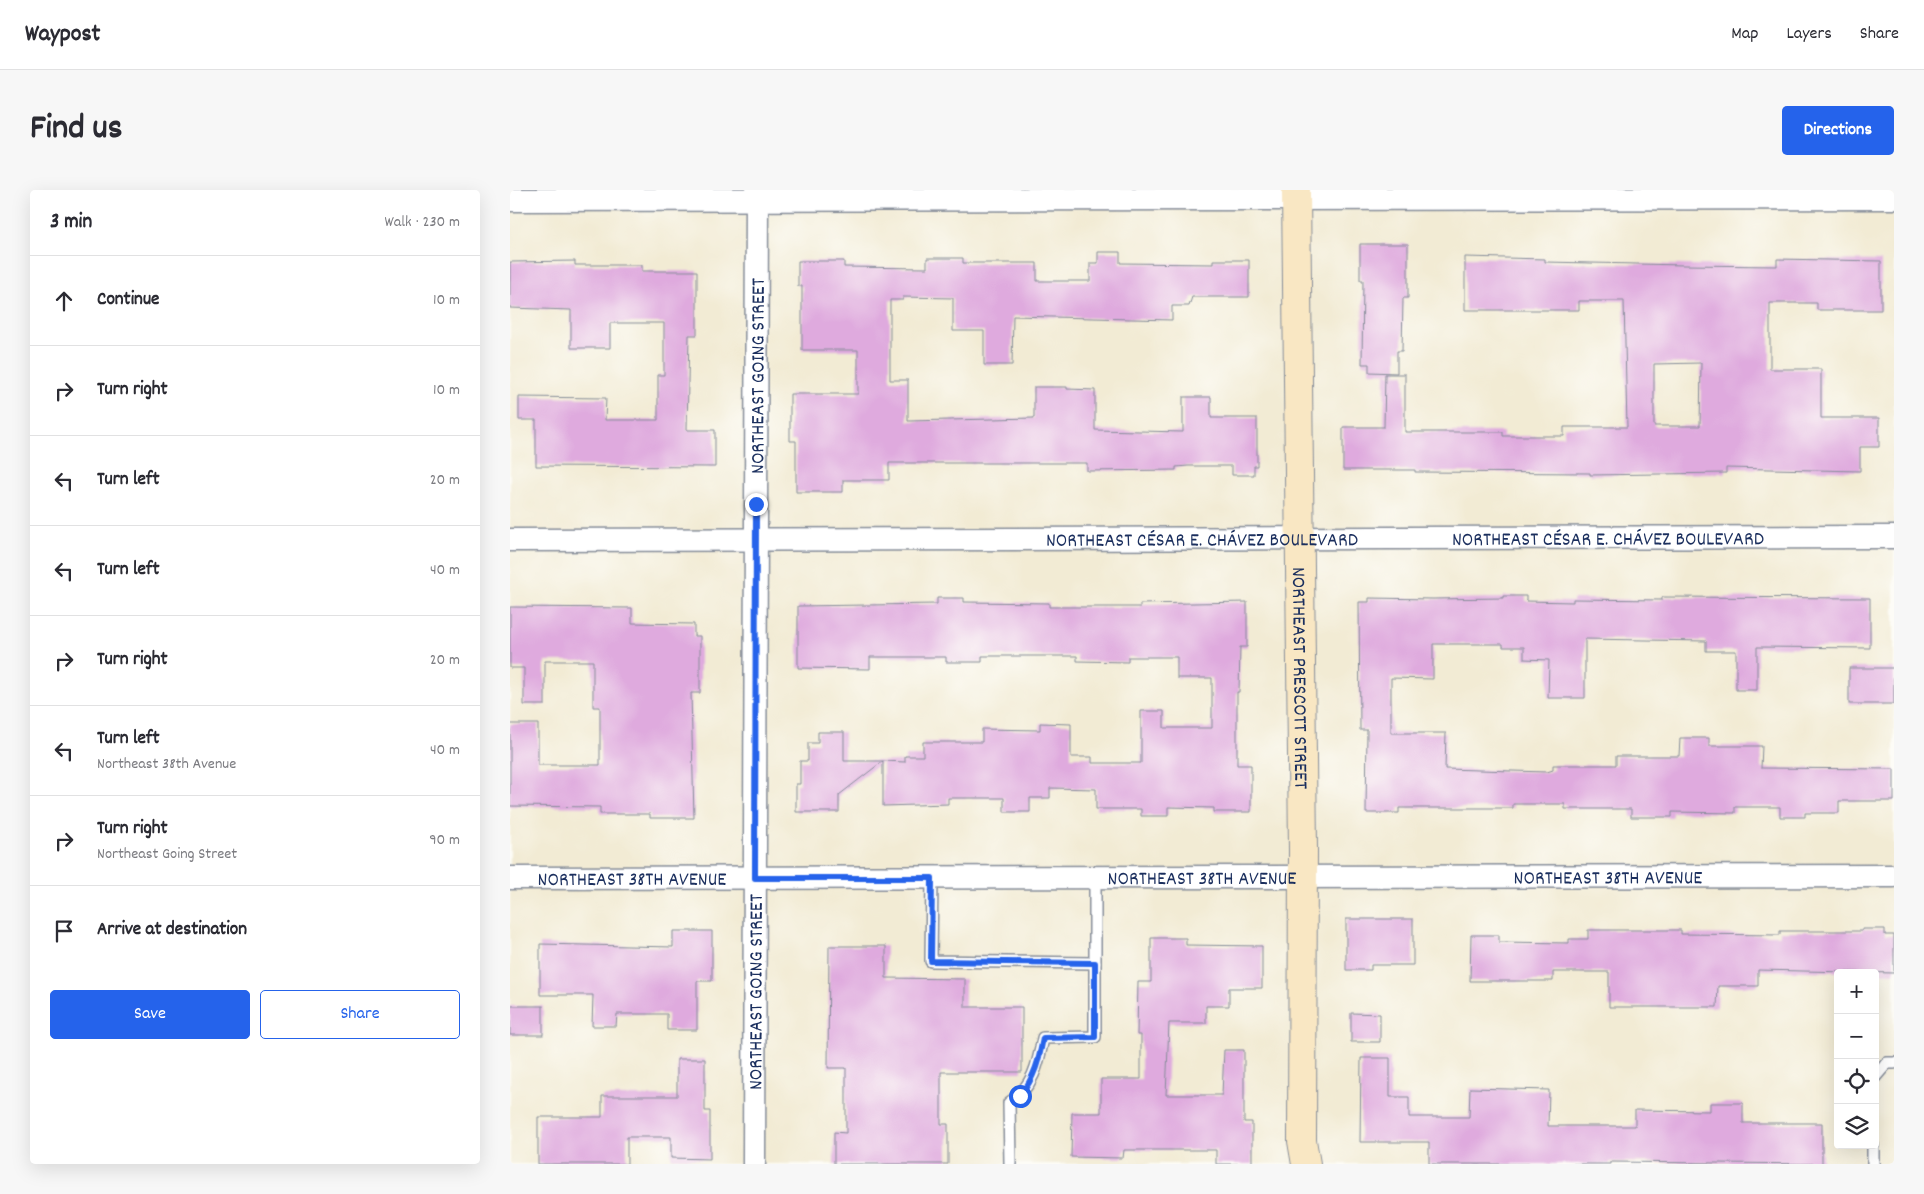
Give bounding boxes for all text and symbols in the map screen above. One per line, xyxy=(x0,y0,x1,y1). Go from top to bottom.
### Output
text: Waypost xyxy=(25,18,100,52)
text: Map xyxy=(1731,22,1758,47)
text: Layers xyxy=(1786,22,1832,47)
text: Share xyxy=(1860,22,1899,47)
text: Find us xyxy=(30,105,122,155)
button: Directions xyxy=(1782,106,1894,155)
text: 3 min xyxy=(50,208,92,238)
text: Walk · 230 m xyxy=(384,211,460,234)
street label: NORTHEAST GOING STREET xyxy=(745,278,774,474)
icon: ahead xyxy=(50,287,78,315)
text: Continue xyxy=(97,287,159,314)
text: 10 m xyxy=(433,289,460,312)
icon: right xyxy=(50,377,78,405)
text: Turn right xyxy=(97,377,168,404)
text: 10 m xyxy=(433,379,460,402)
icon: left xyxy=(50,467,78,495)
text: Turn left xyxy=(97,467,160,494)
text: 20 m xyxy=(430,469,460,492)
route end xyxy=(745,493,768,516)
street label: NORTHEAST CÉSAR E. CHÁVEZ BOULEVARD xyxy=(1452,526,1764,555)
street label: NORTHEAST CÉSAR E. CHÁVEZ BOULEVARD xyxy=(1046,527,1358,556)
icon: left xyxy=(50,557,78,585)
text: Turn left xyxy=(97,557,160,584)
text: 40 m xyxy=(430,559,460,582)
street label: NORTHEAST PRESCOTT STREET xyxy=(1283,567,1313,789)
icon: right xyxy=(50,647,78,675)
text: Turn right xyxy=(97,647,168,674)
text: 20 m xyxy=(430,649,460,672)
text: Turn left xyxy=(97,726,160,753)
icon: left xyxy=(50,737,78,765)
text: 40 m xyxy=(430,739,460,762)
text: Northeast 38th Avenue xyxy=(97,753,236,776)
text: Turn right xyxy=(97,816,168,843)
icon: right xyxy=(50,827,78,855)
text: 90 m xyxy=(429,829,460,852)
text: Northeast Going Street xyxy=(97,843,237,866)
street label: NORTHEAST 38TH AVENUE xyxy=(1514,865,1702,894)
street label: NORTHEAST 38TH AVENUE xyxy=(1108,866,1296,894)
street label: NORTHEAST 38TH AVENUE xyxy=(538,867,726,895)
street label: NORTHEAST GOING STREET xyxy=(743,894,772,1090)
icon: arrive xyxy=(50,917,78,945)
text: Arrive at destination xyxy=(97,917,247,944)
map controls xyxy=(1834,969,1879,1149)
button: + xyxy=(1834,969,1879,1014)
button: Save xyxy=(50,990,250,1039)
button: Share xyxy=(260,990,460,1039)
button: − xyxy=(1834,1014,1879,1059)
button: locate xyxy=(1834,1059,1879,1104)
route start xyxy=(1009,1085,1032,1108)
button: layers xyxy=(1834,1104,1879,1149)

